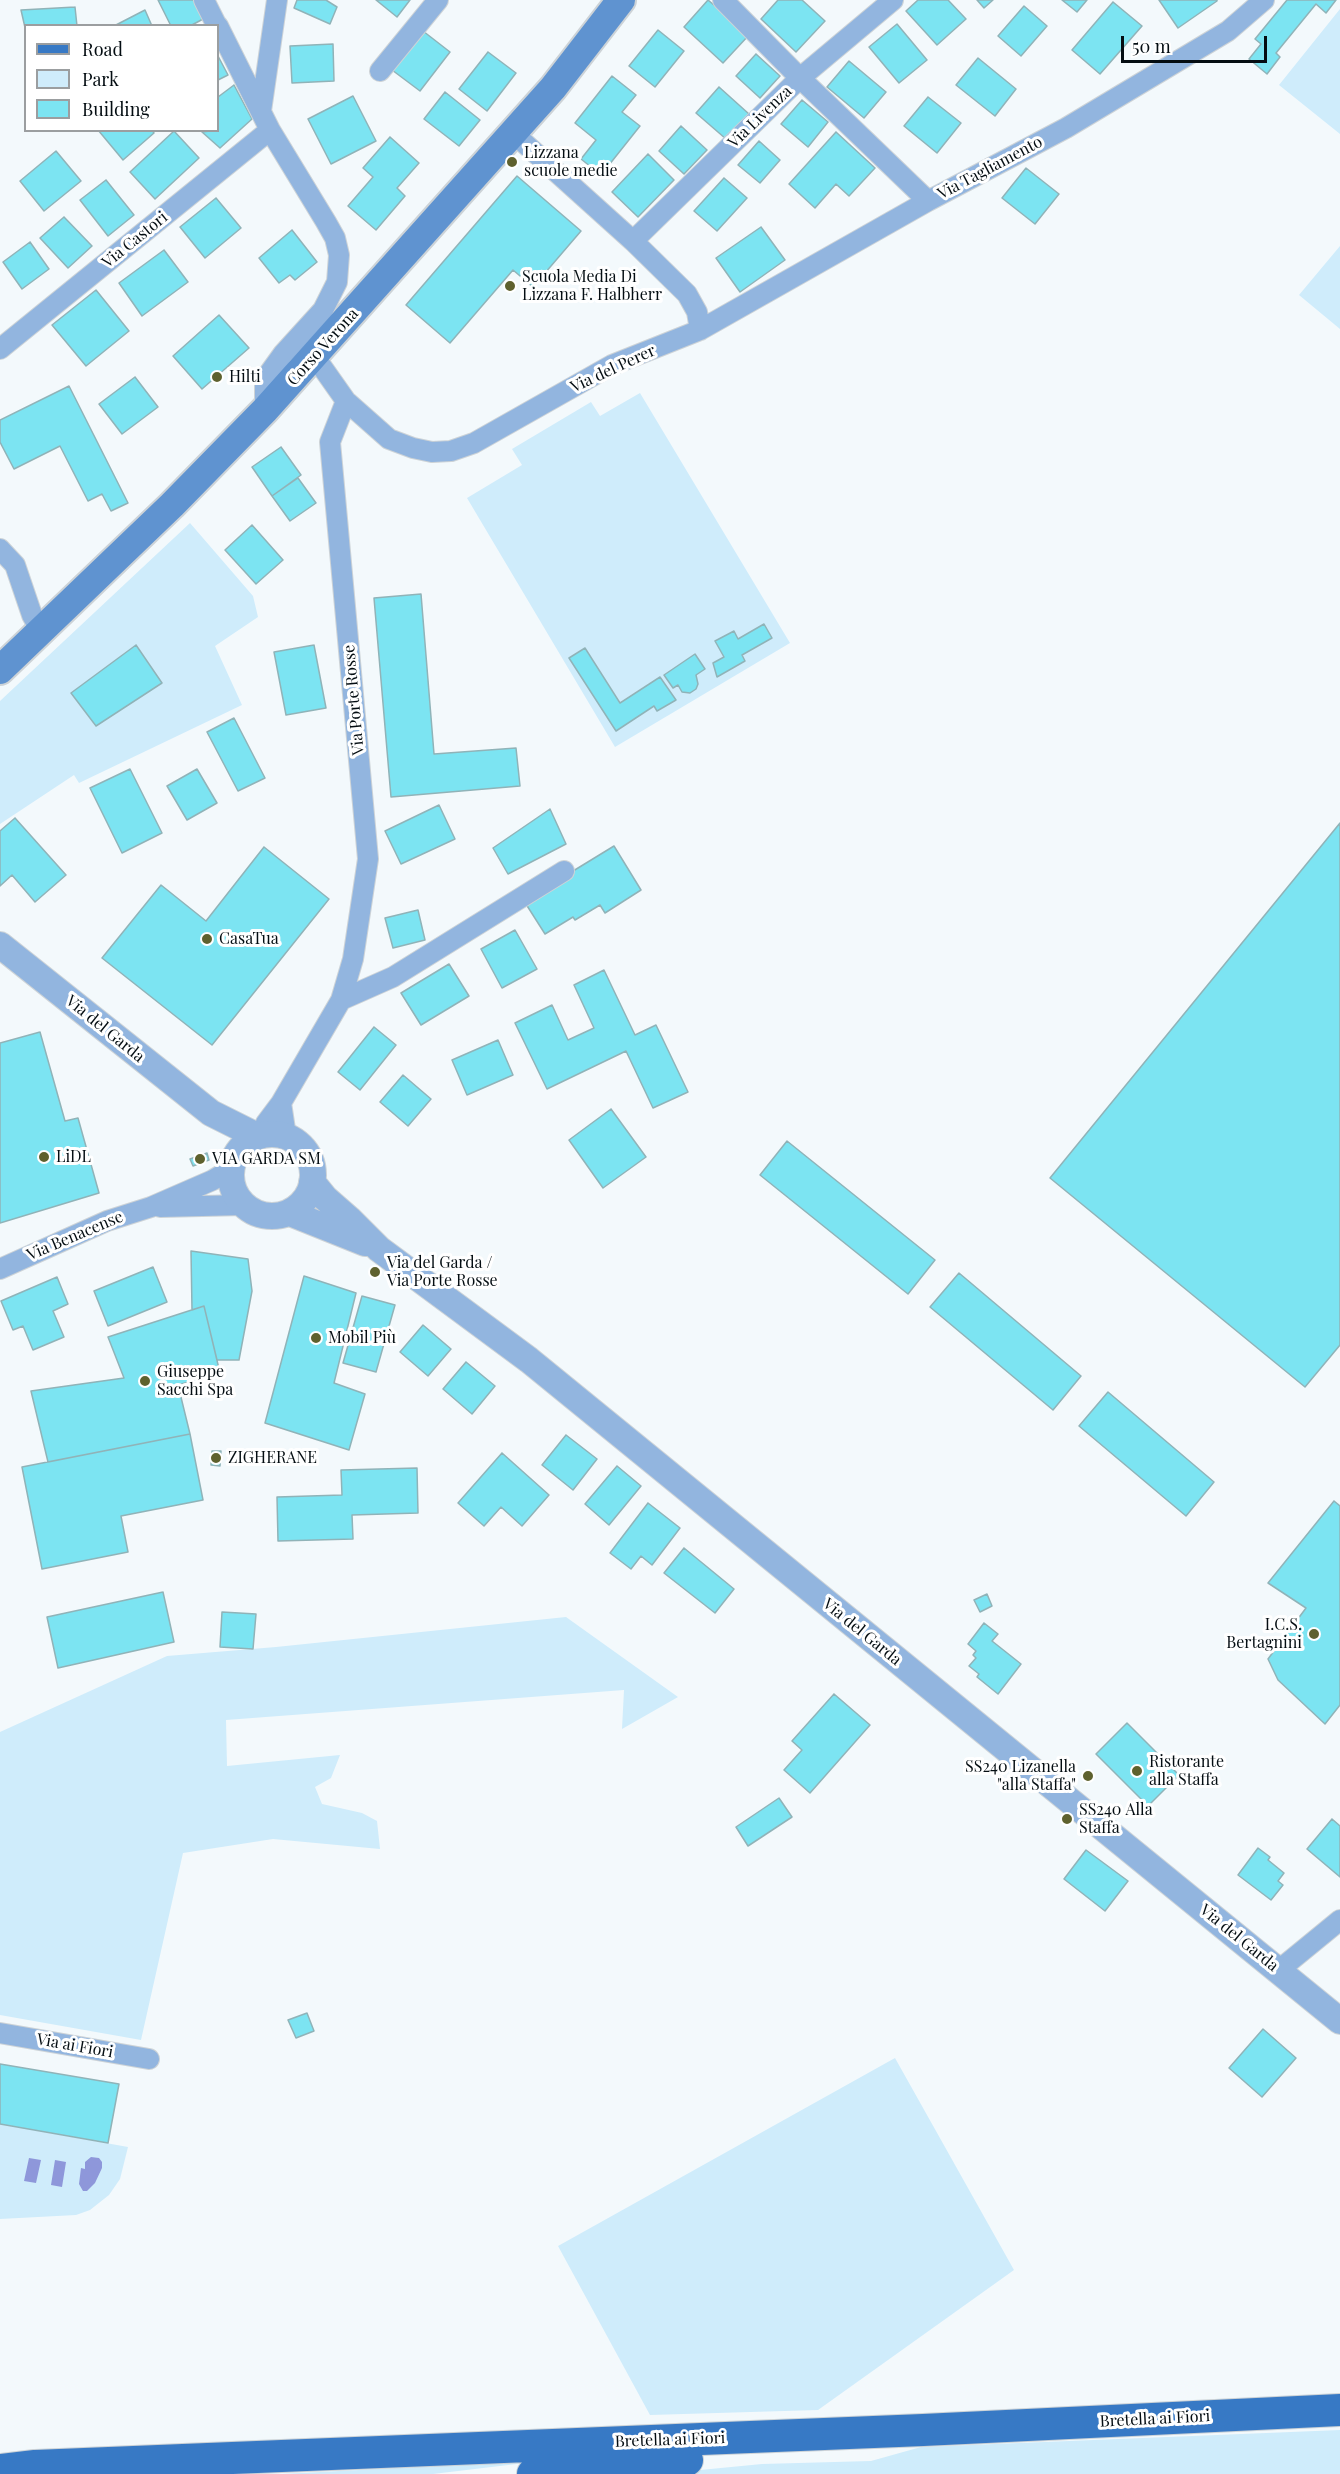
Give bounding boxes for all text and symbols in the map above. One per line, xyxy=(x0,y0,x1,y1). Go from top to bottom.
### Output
legend xyxy=(24,24,219,132)
scale bar xyxy=(1124,24,1270,62)
text: 50 m xyxy=(1132,34,1171,58)
text: Road xyxy=(82,37,123,61)
text: Park xyxy=(82,67,119,91)
street label: Via Livenza xyxy=(724,82,796,152)
text: Building xyxy=(82,97,150,121)
street label: Via Tagliamento xyxy=(934,132,1046,204)
place label: Lizzana scuole medie xyxy=(524,143,618,181)
marker: Lizzana scuole medie xyxy=(505,155,519,169)
street label: Via Castori xyxy=(98,208,172,272)
place label: Scuola Media Di Lizzana F. Halbherr xyxy=(522,267,662,305)
marker: Scuola Media Di Lizzana F. Halbherr xyxy=(503,279,517,293)
street label: Corso Verona xyxy=(283,304,363,390)
street label: Via del Perer xyxy=(567,341,659,397)
place label: Hilti xyxy=(229,367,261,387)
marker: Hilti xyxy=(210,370,224,384)
street label: Via Porte Rosse xyxy=(340,644,368,756)
place label: CasaTua xyxy=(219,929,279,949)
marker: CasaTua xyxy=(200,932,214,946)
street label: Via del Garda xyxy=(62,992,148,1066)
place label: LiDL xyxy=(56,1147,91,1167)
place label: VIA GARDA SM xyxy=(212,1149,321,1169)
marker: LiDL xyxy=(37,1150,51,1164)
marker: VIA GARDA SM xyxy=(193,1152,207,1166)
street label: Via Benacense xyxy=(24,1207,126,1265)
place label: Via del Garda / Via Porte Rosse xyxy=(387,1253,498,1291)
marker: Via del Garda / Via Porte Rosse xyxy=(368,1265,382,1279)
place label: Mobil Più xyxy=(328,1328,396,1348)
marker: Mobil Più xyxy=(309,1331,323,1345)
place label: Giuseppe Sacchi Spa xyxy=(157,1362,233,1400)
marker: Giuseppe Sacchi Spa xyxy=(138,1374,152,1388)
place label: ZIGHERANE xyxy=(228,1448,317,1468)
marker: ZIGHERANE xyxy=(209,1451,223,1465)
street label: Via del Garda xyxy=(819,1595,905,1669)
place label: I.C.S. Bertagnini xyxy=(1226,1615,1302,1653)
marker: I.C.S. Bertagnini xyxy=(1307,1627,1321,1641)
place label: Ristorante alla Staffa xyxy=(1149,1752,1224,1790)
place label: SS240 Lizanella "alla Staffa" xyxy=(965,1757,1076,1795)
marker: Ristorante alla Staffa xyxy=(1130,1764,1144,1778)
marker: SS240 Lizanella "alla Staffa" xyxy=(1081,1769,1095,1783)
place label: SS240 Alla Staffa xyxy=(1079,1800,1153,1838)
marker: SS240 Alla Staffa xyxy=(1060,1812,1074,1826)
street label: Via del Garda xyxy=(1196,1901,1282,1975)
street label: Via ai Fiori xyxy=(35,2030,115,2062)
street label: Bretella ai Fiori xyxy=(1099,2407,1211,2431)
street label: Bretella ai Fiori xyxy=(614,2428,726,2452)

